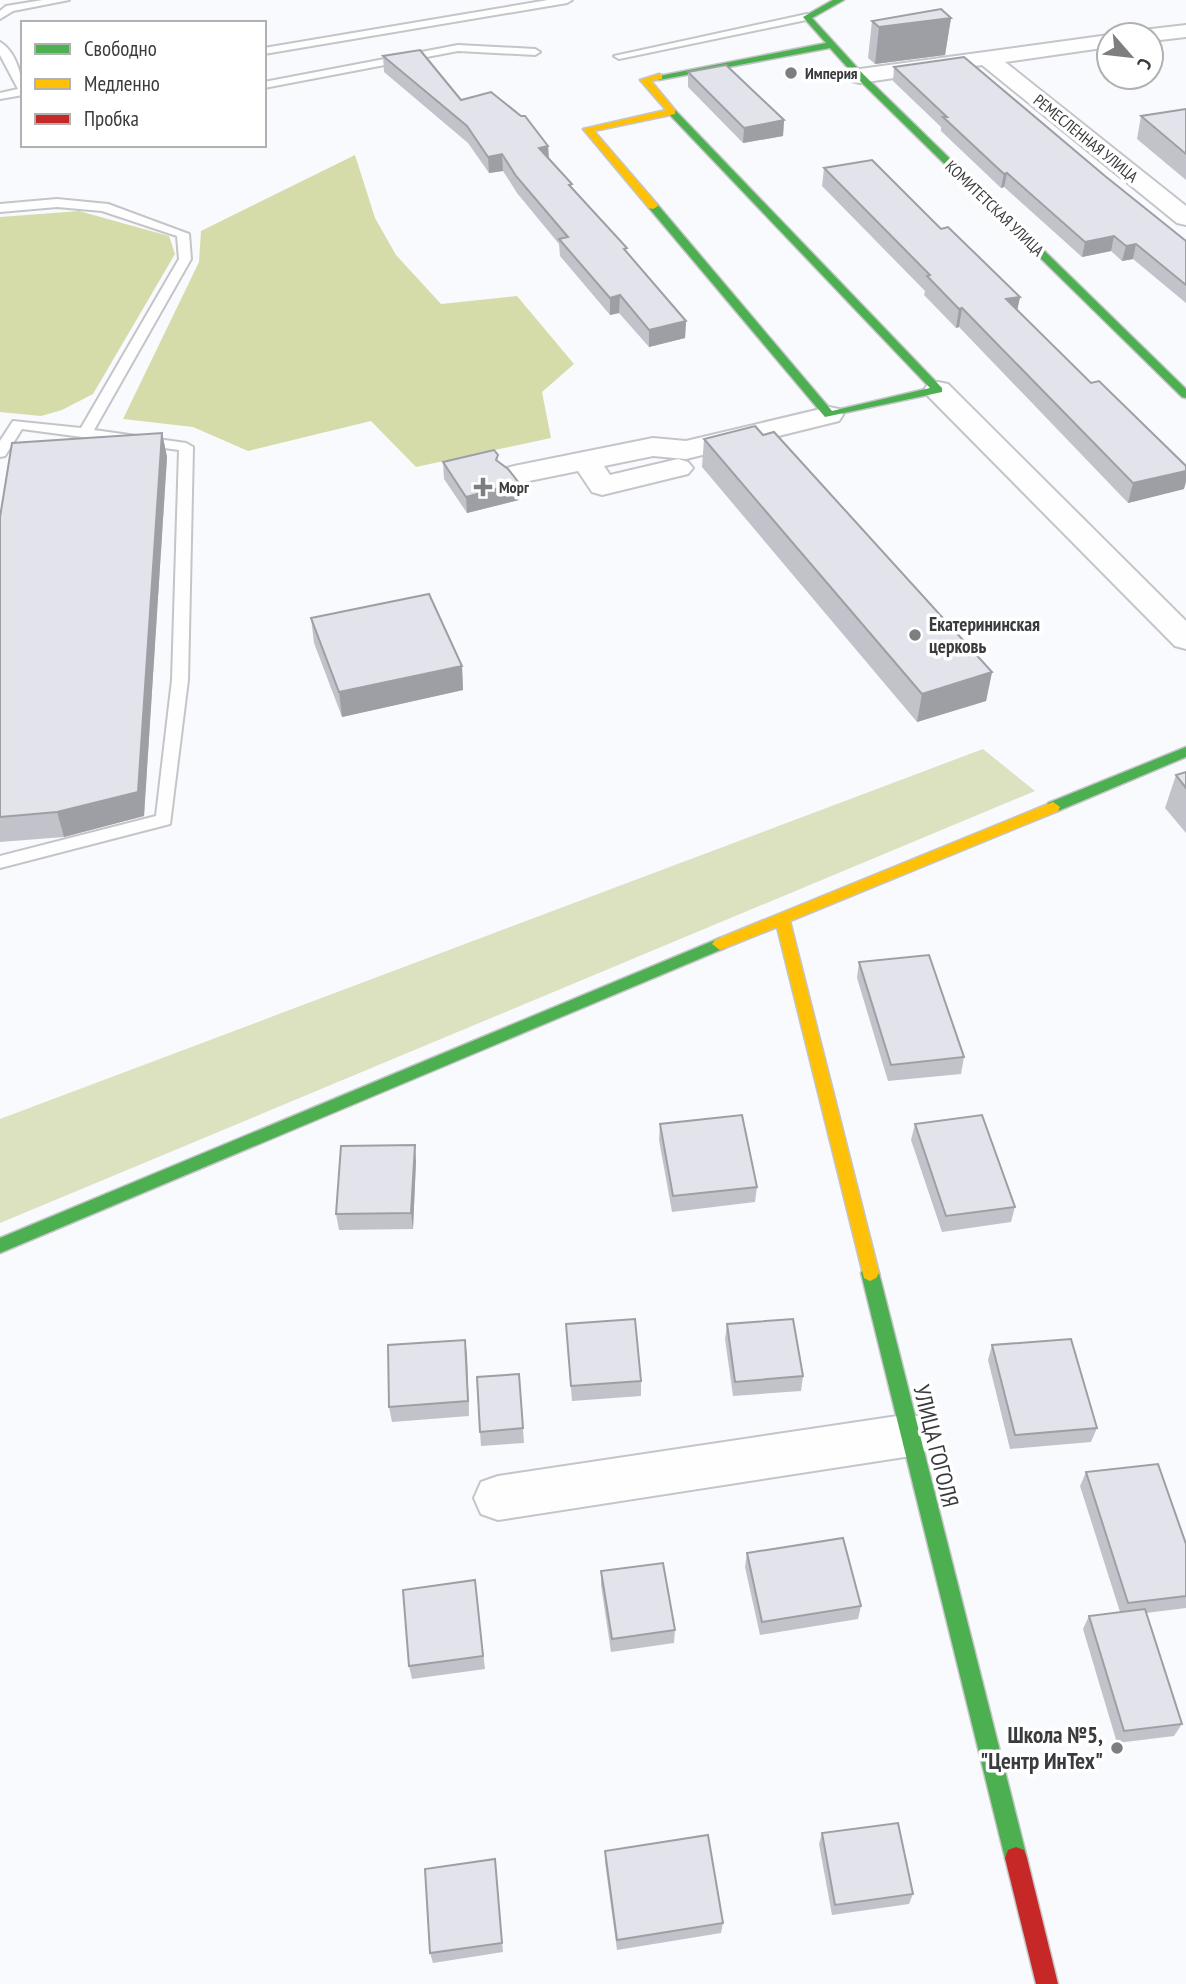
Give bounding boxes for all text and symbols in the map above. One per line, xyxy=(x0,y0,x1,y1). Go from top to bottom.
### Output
legend xyxy=(21,21,266,147)
north arrow xyxy=(1095,21,1165,91)
text: Свободно xyxy=(84,35,157,62)
text: С xyxy=(1132,55,1158,74)
place label: Империя xyxy=(805,63,858,83)
marker: Империя xyxy=(783,65,799,81)
text: Медленно xyxy=(84,70,160,97)
street label: РЕМЕСЛЕННАЯ УЛИЦА xyxy=(1030,90,1143,187)
text: Пробка xyxy=(84,105,139,132)
street label: КОМИТЕТСКАЯ УЛИЦА xyxy=(942,156,1049,260)
marker: Морг xyxy=(473,477,493,497)
place label: Морг xyxy=(499,477,530,497)
place label: Екатерининская церковь xyxy=(929,612,1040,658)
marker: Екатерининская церковь xyxy=(907,627,923,643)
street label: УЛИЦА ГОГОЛЯ xyxy=(907,1382,966,1510)
place label: Школа №5, "Центр ИнТех" xyxy=(980,1720,1103,1775)
marker: Школа №5, "Центр ИнТех" xyxy=(1109,1740,1125,1756)

